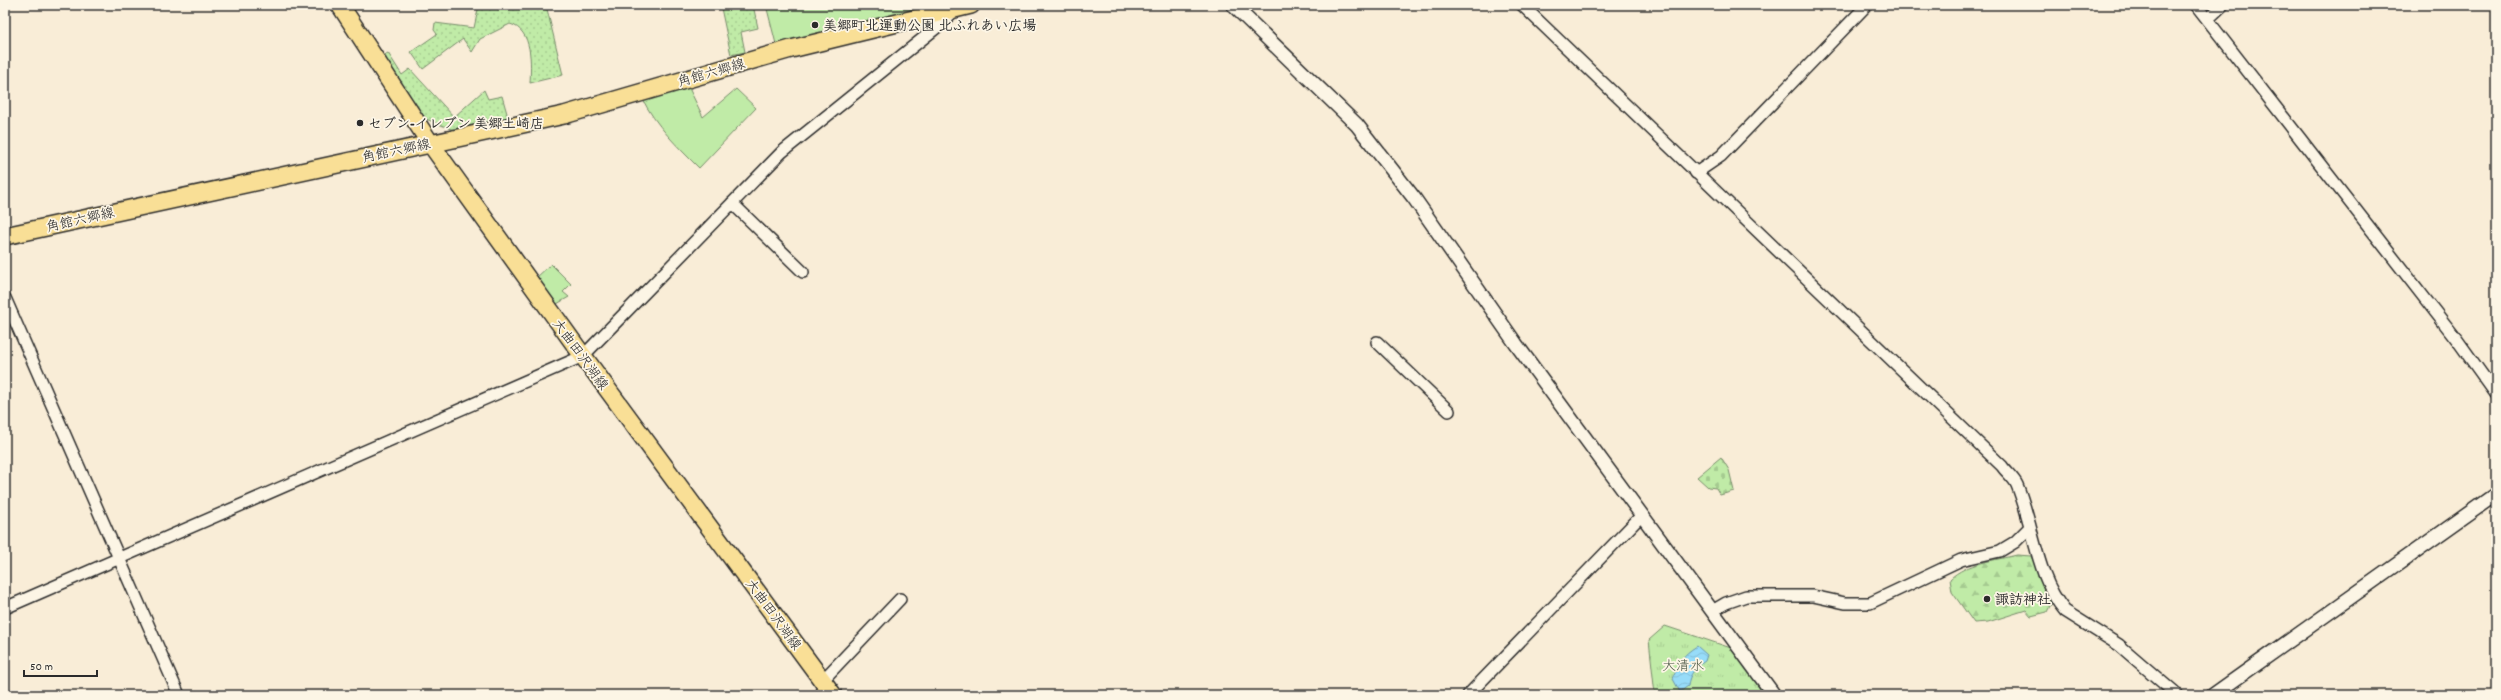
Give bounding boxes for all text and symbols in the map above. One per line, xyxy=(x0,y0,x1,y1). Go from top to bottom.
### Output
place label: 美郷町北運動公園 北ふれあい広場 xyxy=(823,17,1036,37)
marker: 美郷町北運動公園 北ふれあい広場 xyxy=(810,20,820,30)
street label: 角館六郷線 xyxy=(675,55,748,93)
place label: セブン-イレブン 美郷土崎店 xyxy=(368,115,544,135)
marker: セブン-イレブン 美郷土崎店 xyxy=(355,118,365,128)
street label: 角館六郷線 xyxy=(360,135,433,169)
street label: 角館六郷線 xyxy=(44,203,117,239)
street label: 大曲田沢湖線 xyxy=(547,315,612,395)
street label: 大曲田沢湖線 xyxy=(740,575,805,655)
place label: 諏訪神社 xyxy=(1995,591,2051,611)
marker: 諏訪神社 xyxy=(1982,594,1992,604)
scale bar xyxy=(24,652,97,678)
park label: 大清水 xyxy=(1662,657,1704,677)
text: 50 m xyxy=(30,659,53,676)

